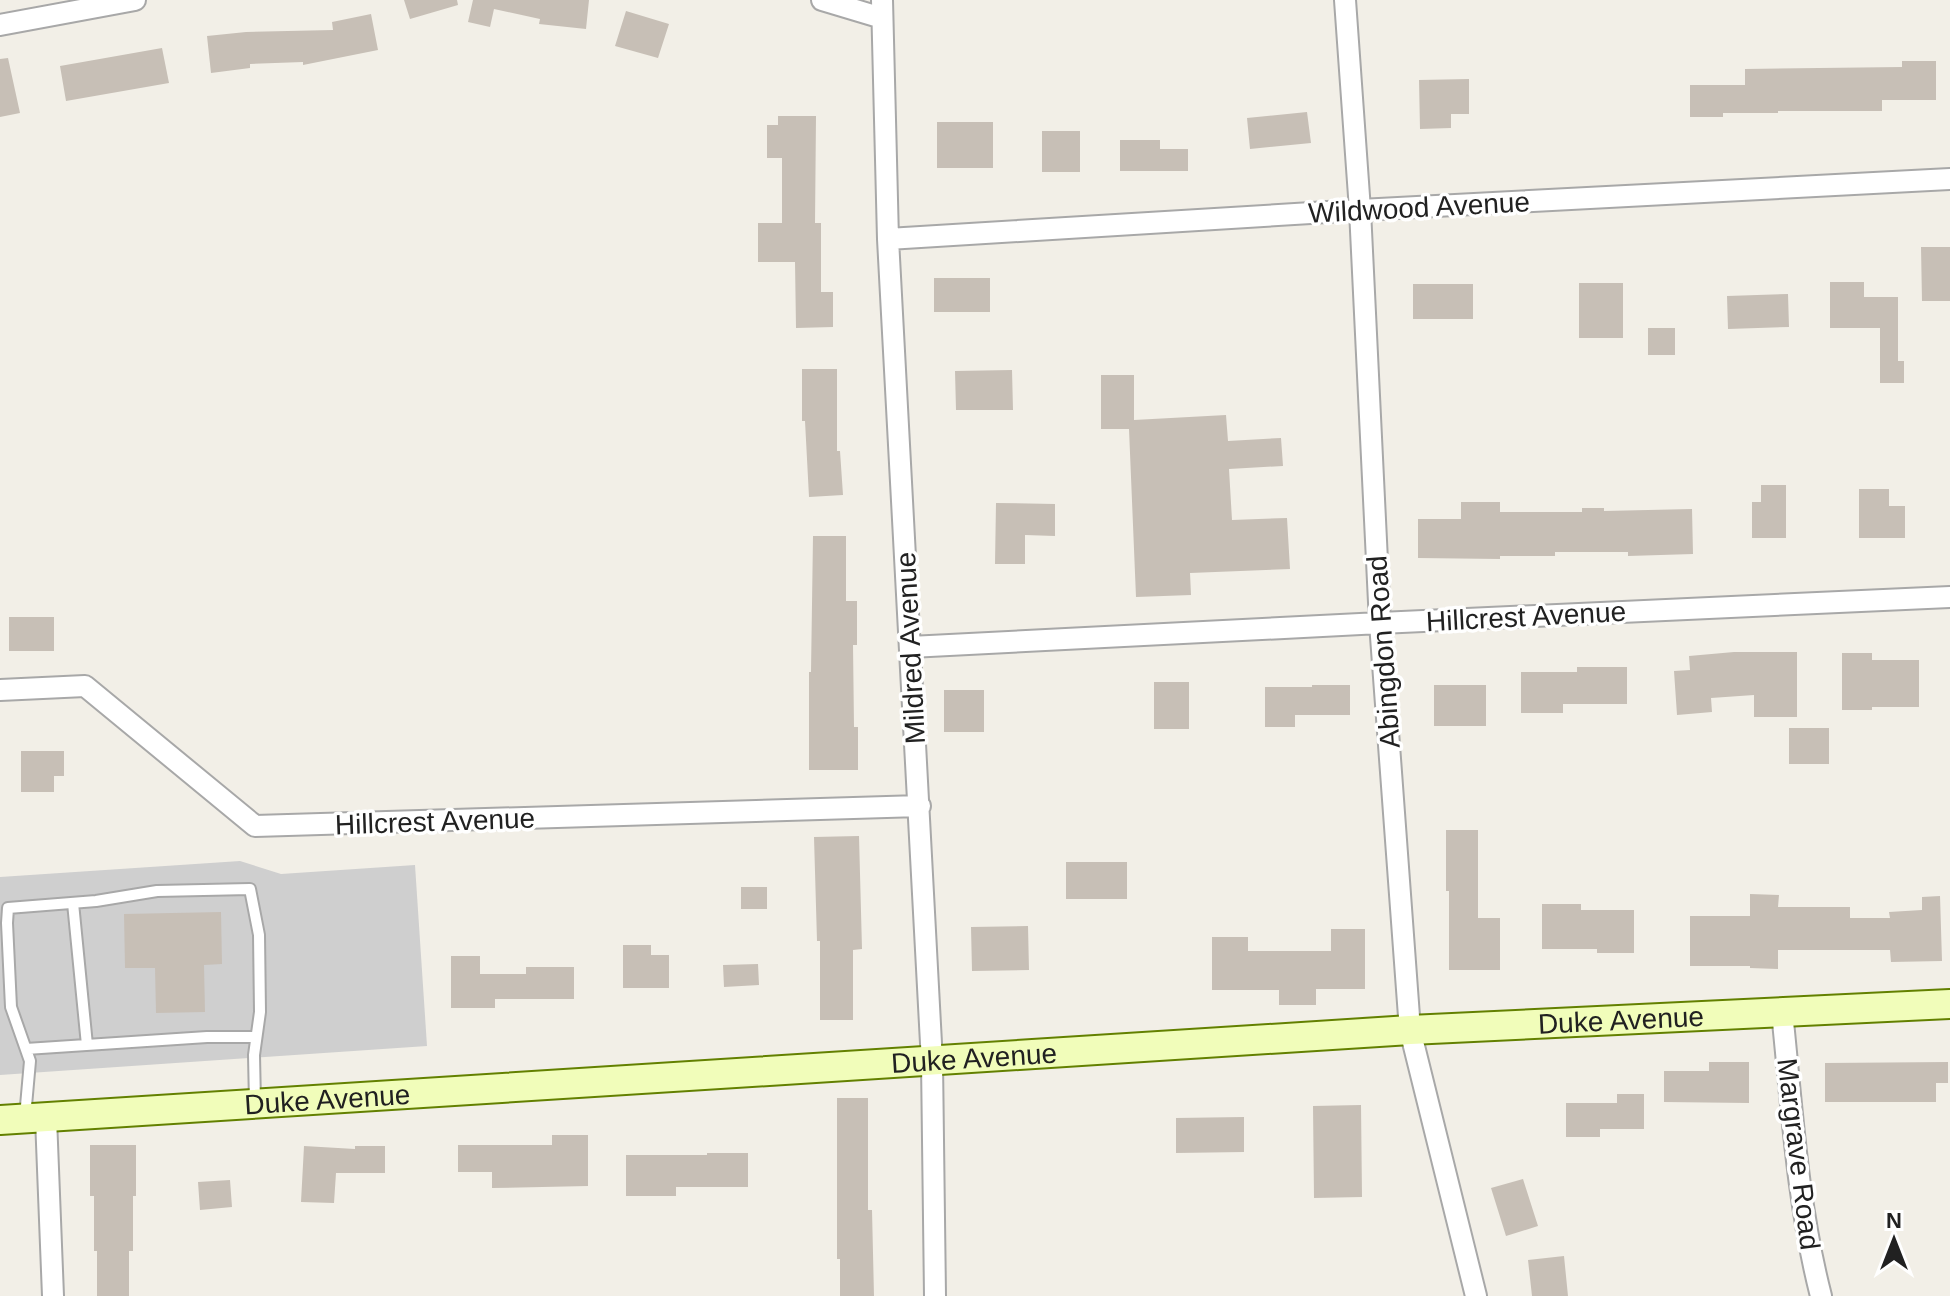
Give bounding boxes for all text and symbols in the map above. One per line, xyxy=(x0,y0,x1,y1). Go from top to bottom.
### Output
street label: Wildwood Avenue xyxy=(1307,186,1531,229)
street label: Mildred Avenue xyxy=(890,551,931,745)
street label: Abingdon Road xyxy=(1361,555,1406,749)
street label: Hillcrest Avenue xyxy=(1425,596,1627,637)
street label: Hillcrest Avenue xyxy=(334,803,536,840)
street label: Duke Avenue xyxy=(1537,1001,1705,1040)
street label: Duke Avenue xyxy=(890,1038,1058,1079)
street label: Margrave Road xyxy=(1771,1056,1826,1252)
street label: Duke Avenue xyxy=(243,1079,411,1120)
north arrow xyxy=(1854,1200,1934,1280)
text: N xyxy=(1886,1208,1902,1233)

